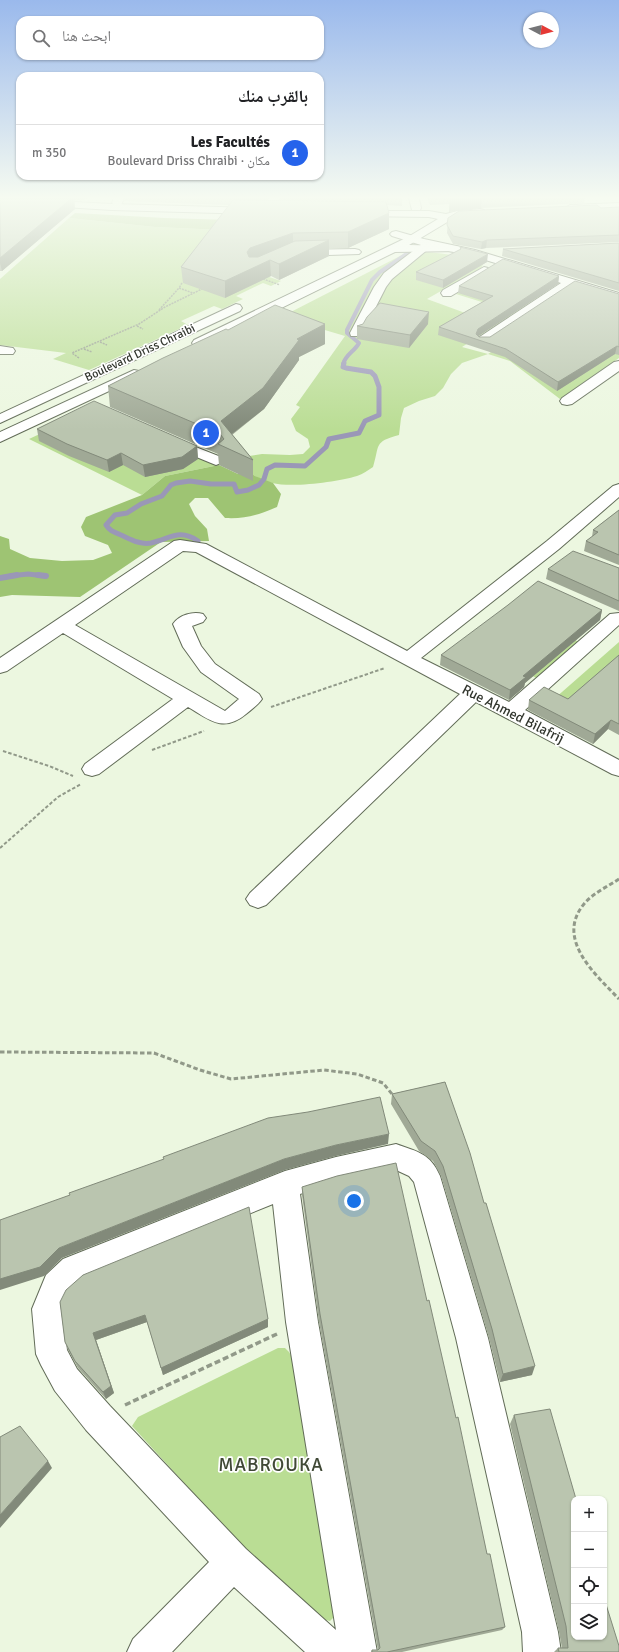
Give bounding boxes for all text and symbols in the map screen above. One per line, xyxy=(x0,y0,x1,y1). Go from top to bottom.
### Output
north arrow xyxy=(523,12,559,48)
search box xyxy=(16,16,324,60)
icon: search xyxy=(30,27,52,49)
text: ابحث هنا xyxy=(62,27,111,45)
text: بالقرب منك xyxy=(238,86,308,107)
text: Les Facultés xyxy=(190,133,270,151)
text: 350 m xyxy=(32,145,66,161)
text: 1 xyxy=(291,145,299,161)
text: مكان · Boulevard Driss Chraibi xyxy=(108,153,270,169)
street label: Boulevard Driss Chraibi xyxy=(82,321,198,385)
pin: 1 xyxy=(193,418,219,448)
street label: Rue Ahmed Bilafrij xyxy=(459,681,567,747)
your location xyxy=(344,1191,364,1211)
district label: MABROUKA xyxy=(218,1453,324,1477)
map controls xyxy=(571,1496,607,1640)
button: + xyxy=(571,1496,607,1532)
button: − xyxy=(571,1532,607,1568)
button: locate xyxy=(571,1568,607,1604)
button: layers xyxy=(571,1604,607,1640)

